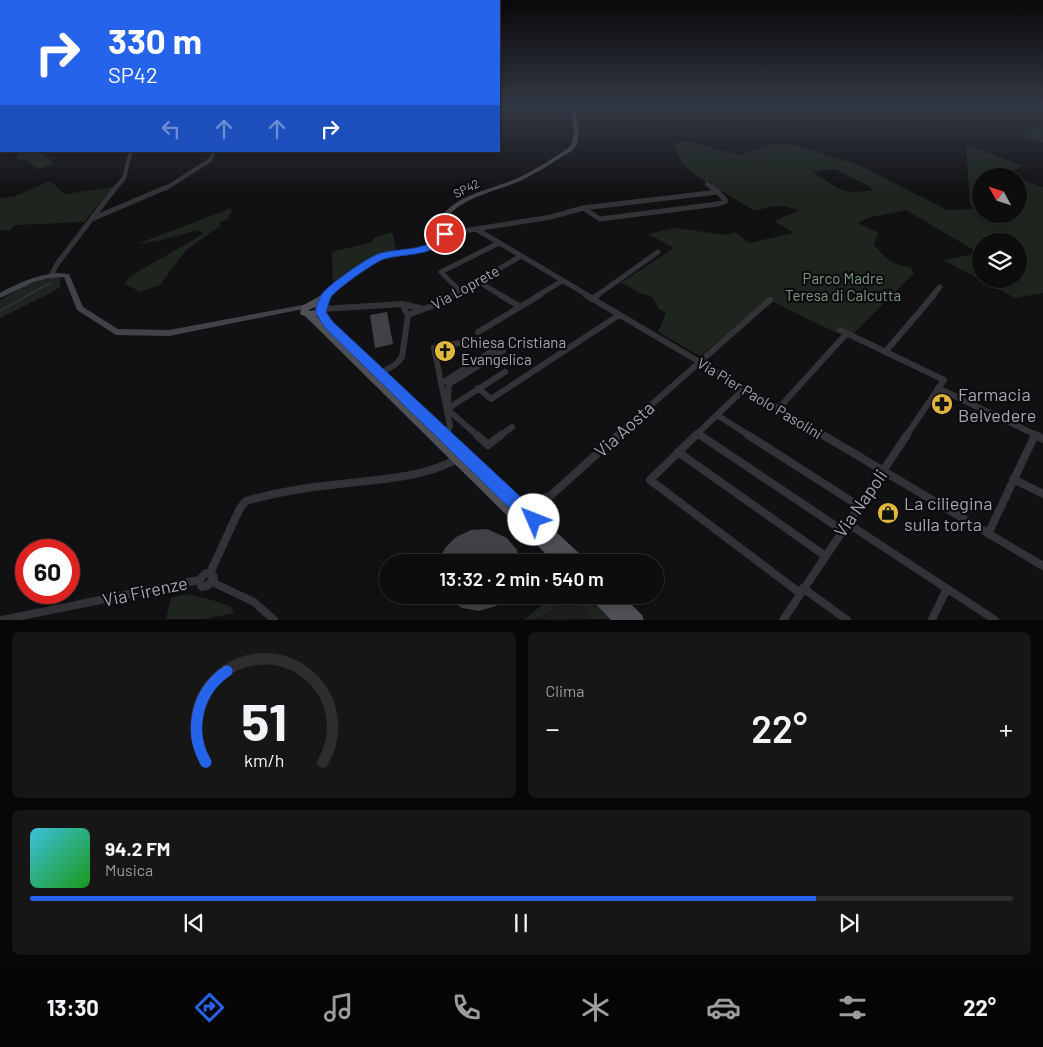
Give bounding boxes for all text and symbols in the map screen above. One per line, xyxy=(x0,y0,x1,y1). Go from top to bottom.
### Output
text: 330 m xyxy=(108,19,202,61)
icon: right xyxy=(25,20,90,85)
text: SP42 xyxy=(108,61,158,87)
icon: left xyxy=(157,115,185,143)
icon: ahead xyxy=(210,115,238,143)
icon: ahead xyxy=(263,115,291,143)
icon: right xyxy=(316,115,344,143)
north arrow xyxy=(972,168,1028,222)
map controls xyxy=(972,168,1027,288)
street label: SP42 xyxy=(451,176,481,200)
pin xyxy=(424,213,466,255)
icon: arrive xyxy=(431,220,459,248)
button: layers xyxy=(972,233,1027,288)
street label: Via Loprete xyxy=(428,261,502,313)
park label: Parco Madre Teresa di Calcutta xyxy=(785,269,901,304)
place label: Chiesa Cristiana Evangelica xyxy=(461,333,566,368)
church icon: Chiesa Cristiana Evangelica xyxy=(433,339,457,363)
street label: Via Pier Paolo Pasolini xyxy=(694,353,826,443)
place label: Farmacia Belvedere xyxy=(958,383,1036,426)
pharmacy icon: Farmacia Belvedere xyxy=(930,392,954,416)
street label: Via Aosta xyxy=(590,396,658,462)
street label: Via Napoli xyxy=(829,465,891,541)
place label: La ciliegina sulla torta xyxy=(904,492,992,535)
position arrow xyxy=(507,493,559,545)
shop icon: La ciliegina sulla torta xyxy=(876,501,900,525)
speed limit sign: 60 xyxy=(15,539,80,604)
text: 13:32 · 2 min · 540 m xyxy=(439,567,604,590)
street label: Via Firenze xyxy=(101,571,189,611)
text: Clima xyxy=(546,681,584,700)
text: 51 xyxy=(241,689,287,751)
text: 22° xyxy=(751,705,807,751)
text: − xyxy=(546,711,560,745)
text: + xyxy=(999,711,1013,745)
text: km/h xyxy=(244,749,284,771)
text: 94.2 FM xyxy=(105,837,170,860)
text: Musica xyxy=(105,860,153,879)
icon: previous xyxy=(180,909,208,937)
icon: pause xyxy=(507,909,535,937)
icon: next xyxy=(835,909,863,937)
icon: directions xyxy=(192,990,227,1025)
icon: music xyxy=(321,990,356,1025)
icon: phone xyxy=(449,990,484,1025)
icon: climate xyxy=(578,990,613,1025)
icon: car xyxy=(706,990,741,1025)
icon: filters xyxy=(835,990,870,1025)
text: 13:30 xyxy=(47,994,99,1020)
text: 22° xyxy=(963,994,996,1020)

